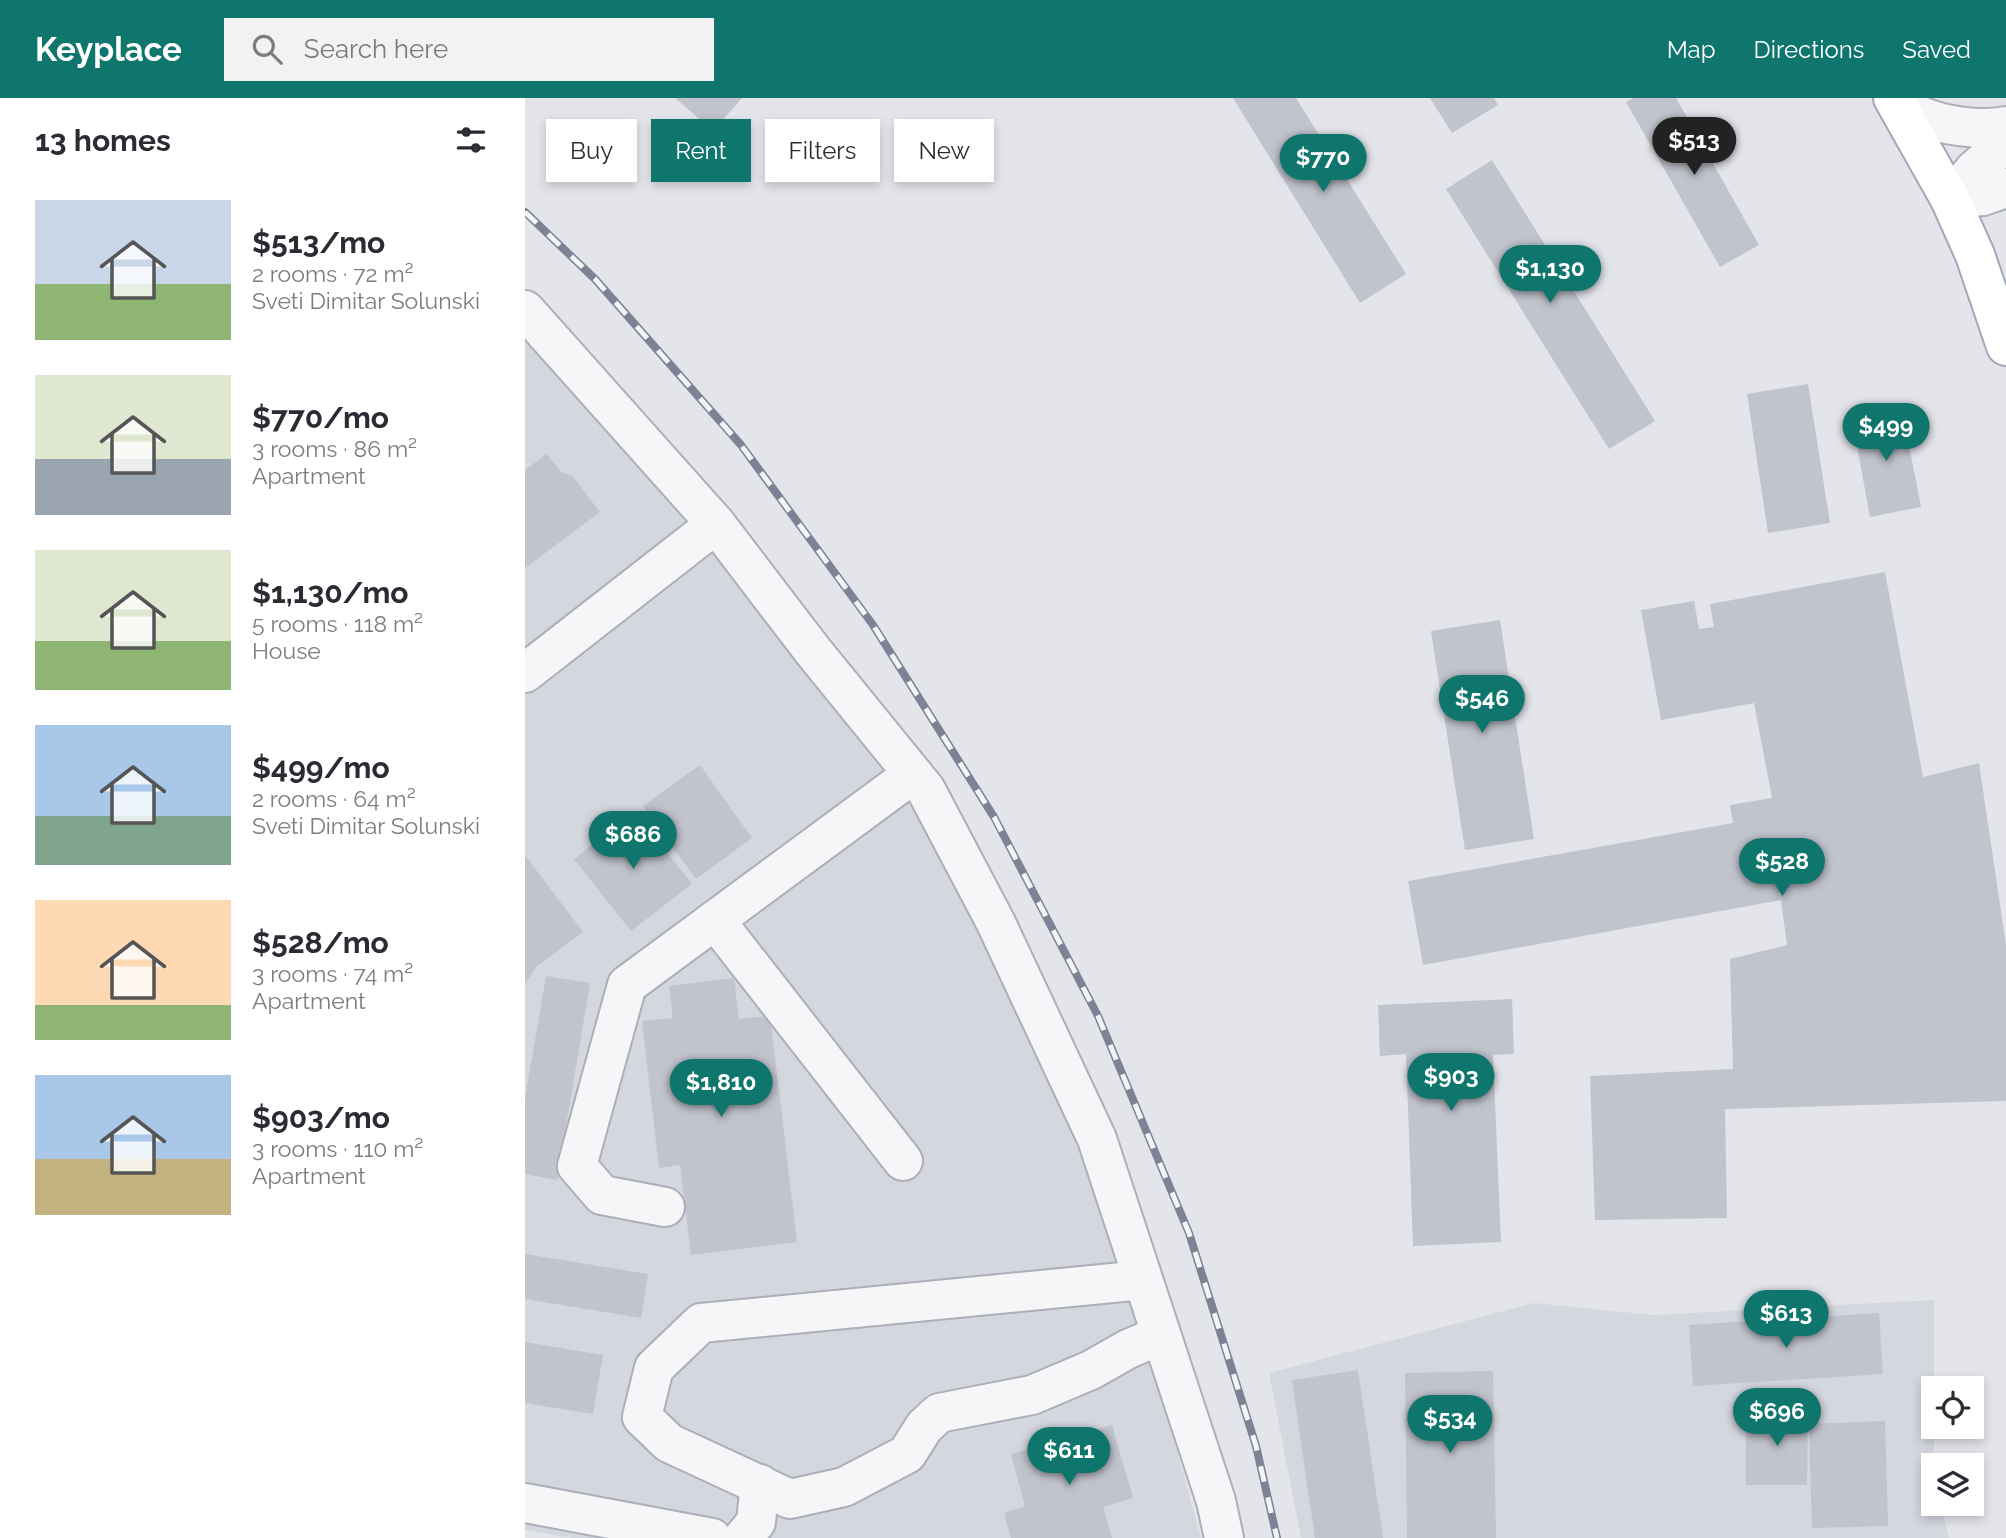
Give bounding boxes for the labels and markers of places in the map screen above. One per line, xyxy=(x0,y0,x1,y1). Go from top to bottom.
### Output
pin: $513 xyxy=(1653,118,1735,177)
pin: $770 xyxy=(1282,134,1364,194)
pin: $1,130 xyxy=(1493,246,1607,305)
pin: $499 xyxy=(1845,404,1927,463)
pin: $546 xyxy=(1441,676,1523,735)
pin: $686 xyxy=(592,812,674,871)
pin: $528 xyxy=(1741,838,1823,898)
pin: $903 xyxy=(1410,1054,1492,1113)
pin: $1,810 xyxy=(664,1060,778,1119)
pin: $613 xyxy=(1745,1290,1827,1350)
pin: $696 xyxy=(1736,1388,1818,1448)
pin: $534 xyxy=(1409,1396,1491,1455)
pin: $611 xyxy=(1028,1428,1110,1487)

